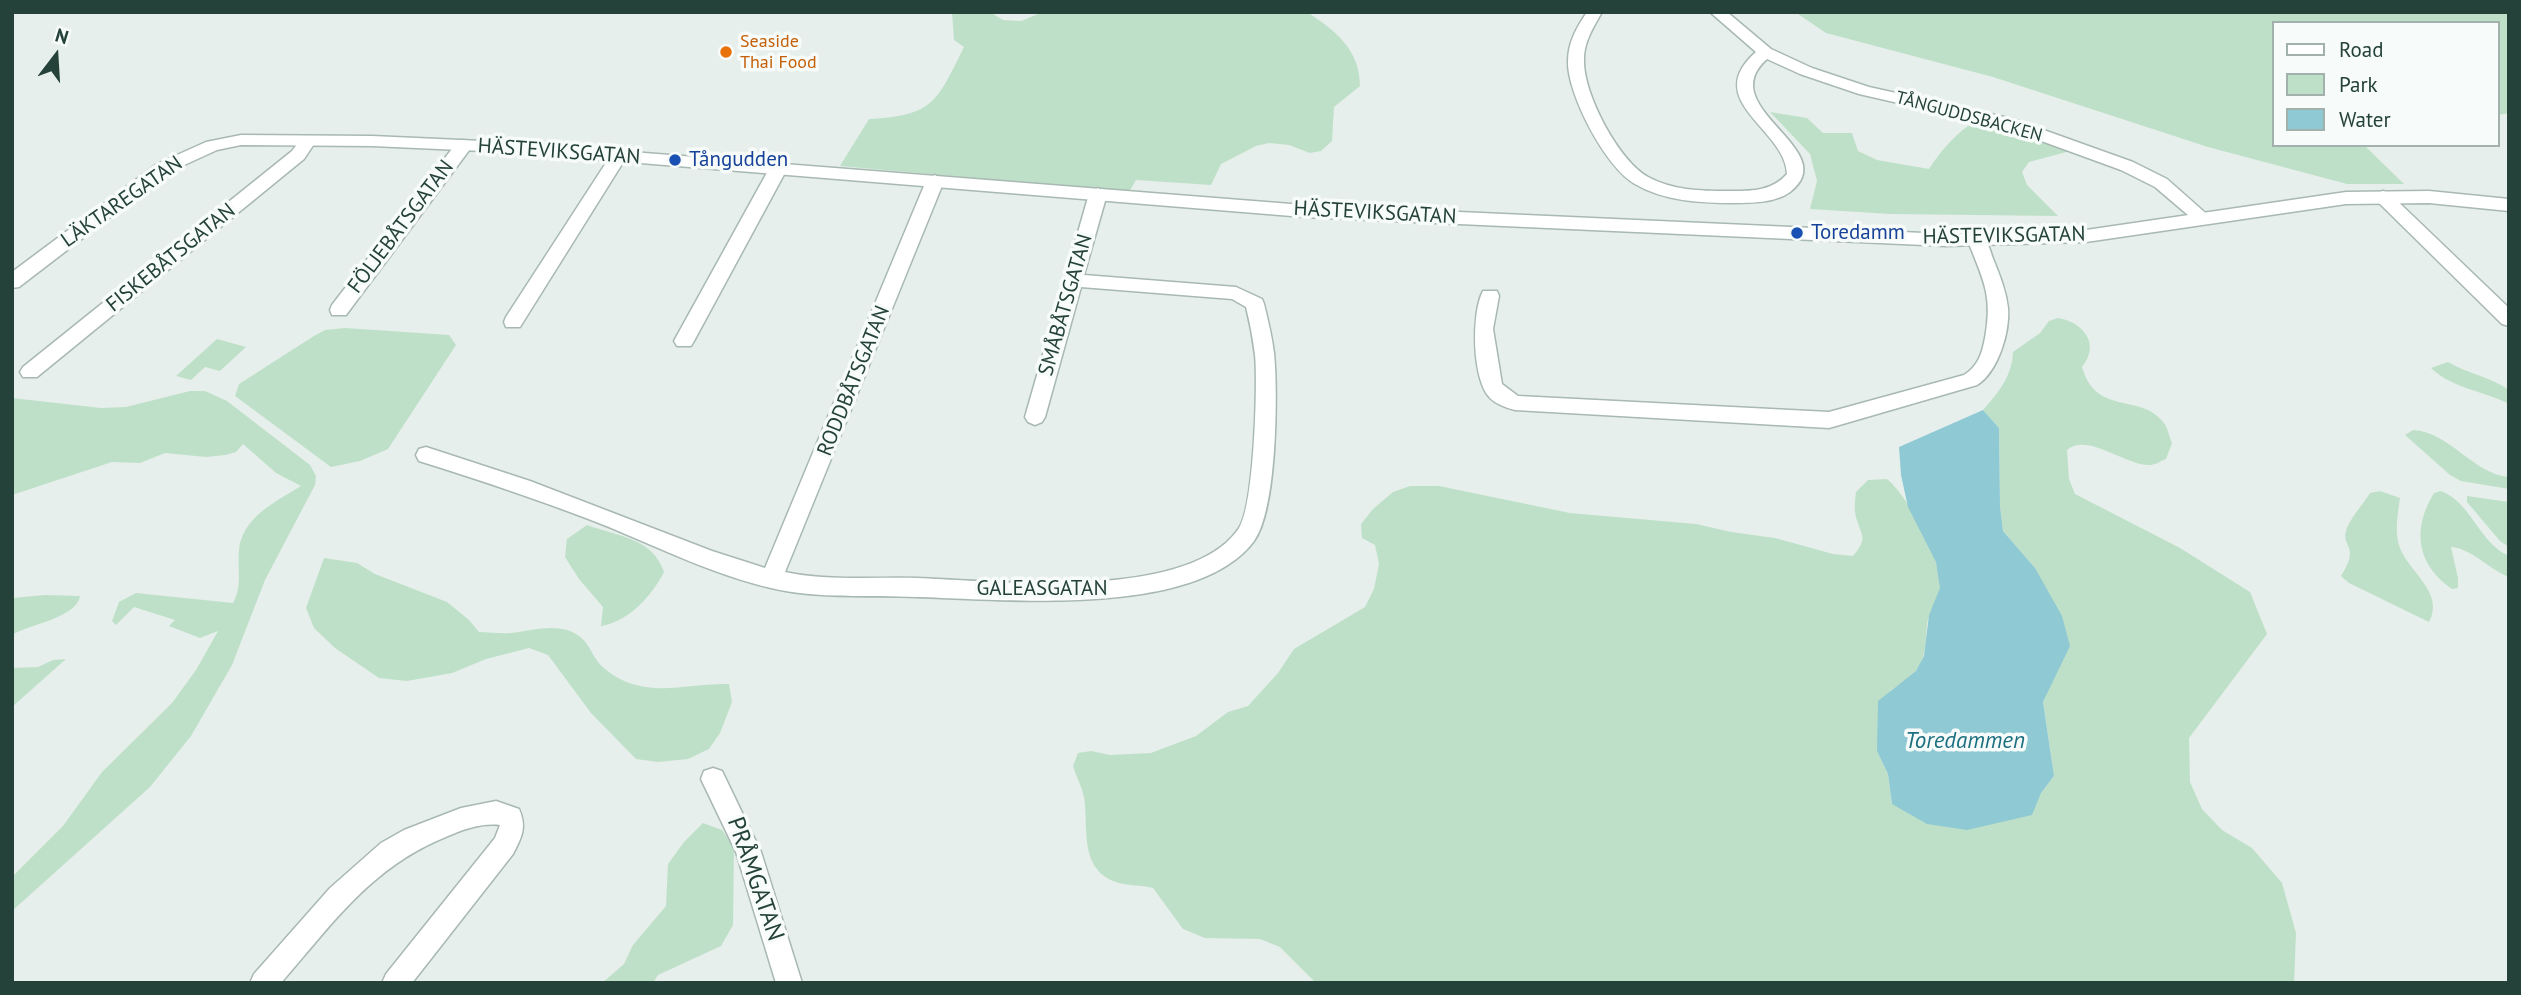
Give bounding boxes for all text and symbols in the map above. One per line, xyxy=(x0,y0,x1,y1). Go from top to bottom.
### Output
north arrow xyxy=(21,21,91,91)
legend xyxy=(2272,21,2500,147)
text: N xyxy=(53,23,72,49)
place label: Seaside Thai Food xyxy=(740,31,817,74)
text: Road xyxy=(2339,36,2383,63)
marker: Seaside Thai Food xyxy=(718,44,734,60)
text: Park xyxy=(2339,71,2378,98)
street label: TÅNGUDDSBACKEN xyxy=(1893,87,2045,147)
text: Water xyxy=(2339,106,2391,133)
street label: HÄSTEVIKSGATAN xyxy=(477,134,641,170)
place label: Tångudden xyxy=(689,147,788,173)
street label: LÄKTAREGATAN xyxy=(57,151,187,253)
marker: Tångudden xyxy=(667,152,683,168)
street label: FÖLJEBÅTSGATAN xyxy=(343,156,459,298)
street label: HÄSTEVIKSGATAN xyxy=(1293,196,1457,230)
street label: FISKEBÅTSGATAN xyxy=(101,198,241,318)
place label: Toredamm xyxy=(1811,220,1905,246)
street label: HÄSTEVIKSGATAN xyxy=(1922,222,2086,250)
marker: Toredamm xyxy=(1789,225,1805,241)
street label: SMÅBÅTSGATAN xyxy=(1034,231,1098,379)
street label: RODDBÅTSGATAN xyxy=(812,302,896,460)
street label: GALEASGATAN xyxy=(976,576,1108,602)
water label: Toredammen xyxy=(1905,727,2025,755)
street label: PRÅMGATAN xyxy=(720,813,790,945)

